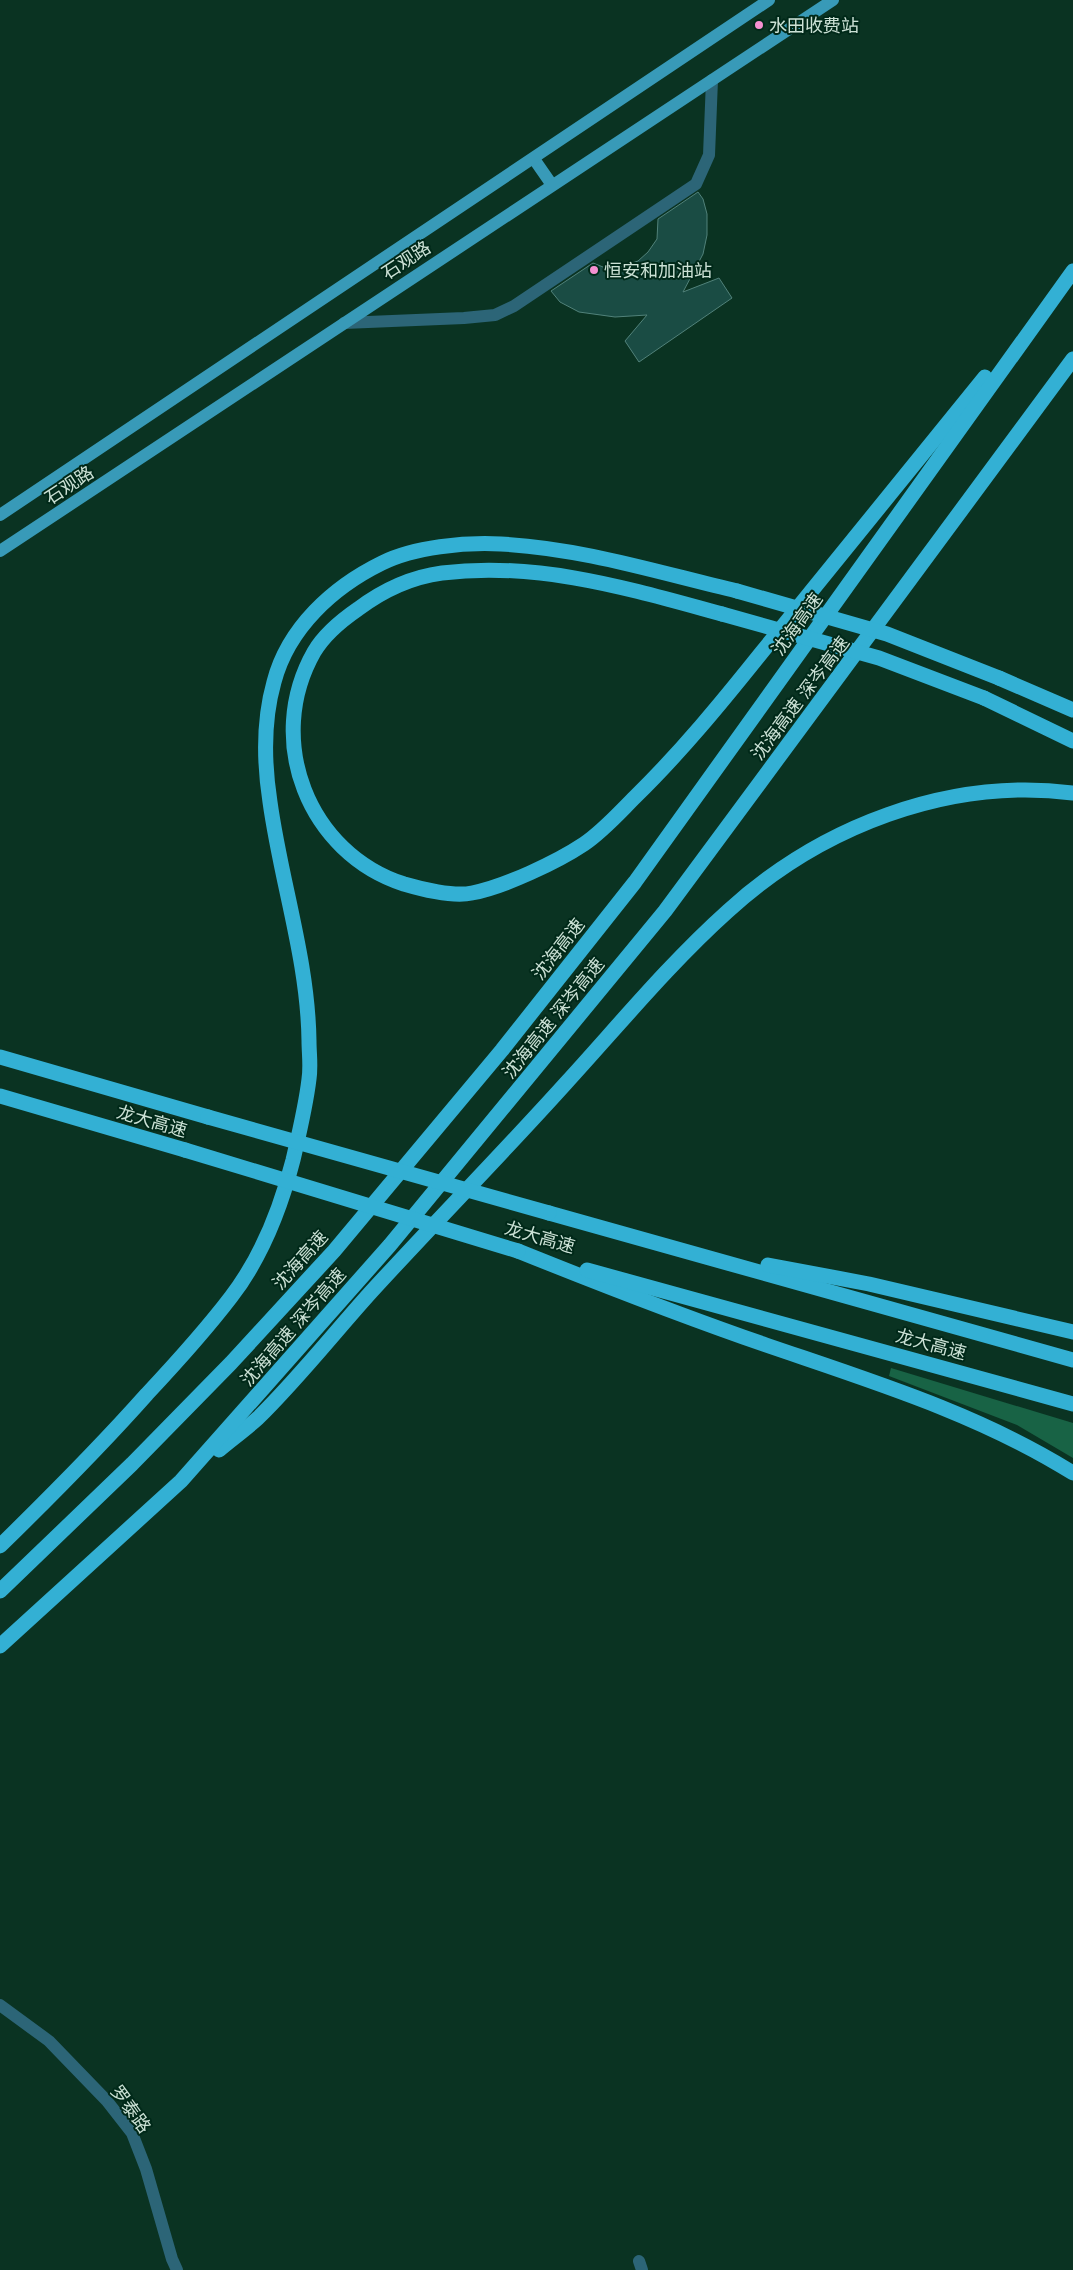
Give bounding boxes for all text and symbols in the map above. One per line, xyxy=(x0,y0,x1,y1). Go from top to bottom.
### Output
place label: 水田收费站 xyxy=(769,15,859,36)
marker: 水田收费站 xyxy=(753,19,765,31)
street label: 石观路 xyxy=(378,236,434,284)
place label: 恒安和加油站 xyxy=(604,260,712,281)
marker: 恒安和加油站 xyxy=(588,264,600,276)
street label: 石观路 xyxy=(41,461,97,509)
street label: 沈海高速 xyxy=(767,589,827,659)
street label: 沈海高速 深岑高速 xyxy=(747,632,853,764)
street label: 沈海高速 xyxy=(528,914,588,984)
street label: 沈海高速 深岑高速 xyxy=(498,953,608,1083)
street label: 龙大高速 xyxy=(115,1101,189,1141)
street label: 龙大高速 xyxy=(503,1217,577,1257)
street label: 沈海高速 xyxy=(268,1226,332,1294)
street label: 沈海高速 深岑高速 xyxy=(236,1264,350,1390)
street label: 龙大高速 xyxy=(894,1325,968,1363)
street label: 罗泰路 xyxy=(107,2081,155,2137)

